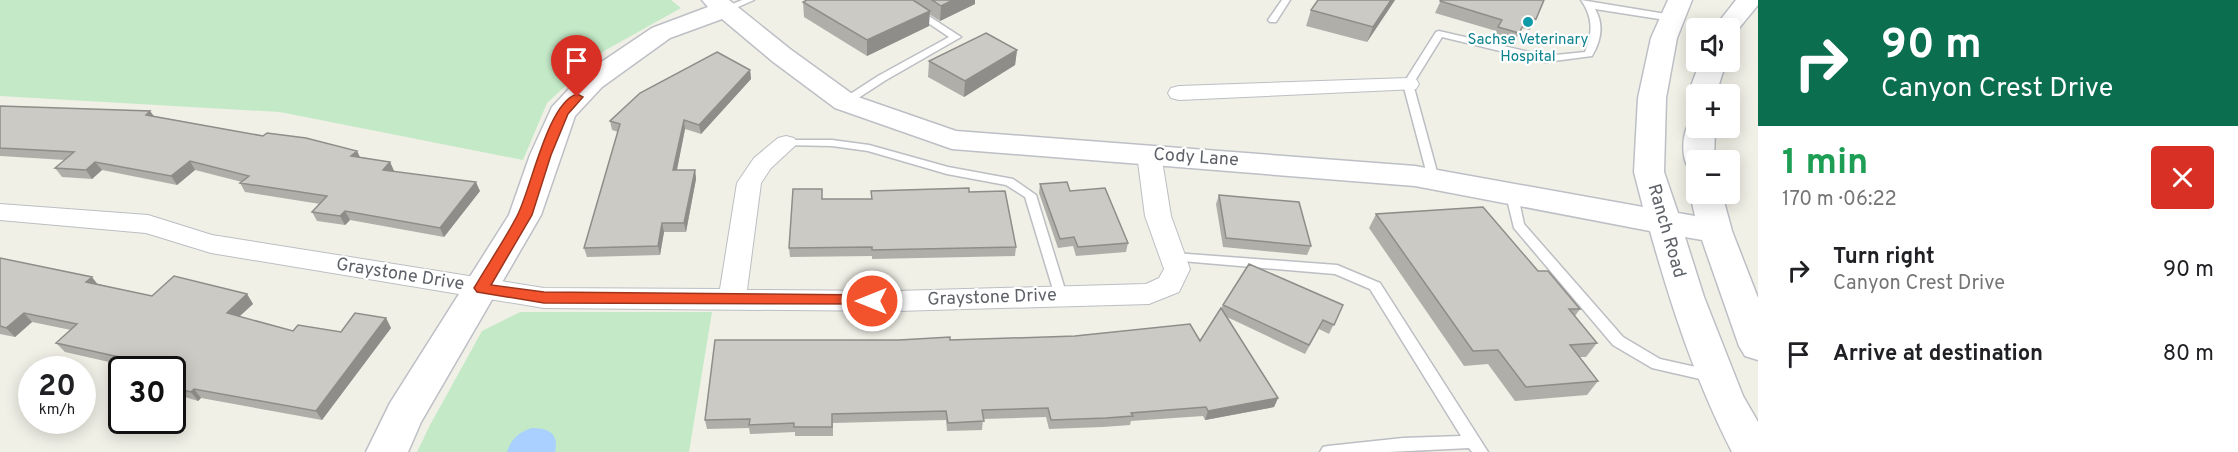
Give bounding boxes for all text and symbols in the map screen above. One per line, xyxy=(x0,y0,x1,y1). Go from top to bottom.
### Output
marker: Sachse Veterinary Hospital xyxy=(1521,15,1535,29)
map controls xyxy=(1686,18,1740,204)
button: sound xyxy=(1686,18,1740,72)
text: 90 m xyxy=(1881,20,1982,73)
icon: right xyxy=(1782,24,1860,102)
place label: Sachse Veterinary Hospital xyxy=(1467,31,1589,67)
pin xyxy=(551,35,602,97)
icon: arrive xyxy=(560,44,593,77)
text: Canyon Crest Drive xyxy=(1881,72,2113,106)
button: + xyxy=(1686,84,1740,138)
text: 1 min xyxy=(1782,141,1868,187)
street label: Cody Lane xyxy=(1152,144,1240,172)
button: close xyxy=(2151,146,2214,209)
button: − xyxy=(1686,150,1740,204)
street label: Ranch Road xyxy=(1642,181,1690,281)
text: 170 m · 06:22 xyxy=(1782,187,1897,213)
text: Turn right xyxy=(1833,244,1935,271)
street label: Graystone Drive xyxy=(334,254,466,296)
icon: right xyxy=(1782,254,1815,287)
text: 90 m xyxy=(2163,257,2214,284)
position arrow xyxy=(840,269,904,333)
text: Canyon Crest Drive xyxy=(1833,271,2005,297)
street label: Graystone Drive xyxy=(927,284,1057,312)
icon: arrive xyxy=(1782,338,1815,371)
text: Arrive at destination xyxy=(1833,341,2043,368)
text: 80 m xyxy=(2163,341,2214,368)
speed limit sign: 30 xyxy=(108,356,186,434)
text: 20 xyxy=(38,369,76,406)
text: km/h xyxy=(39,401,75,420)

